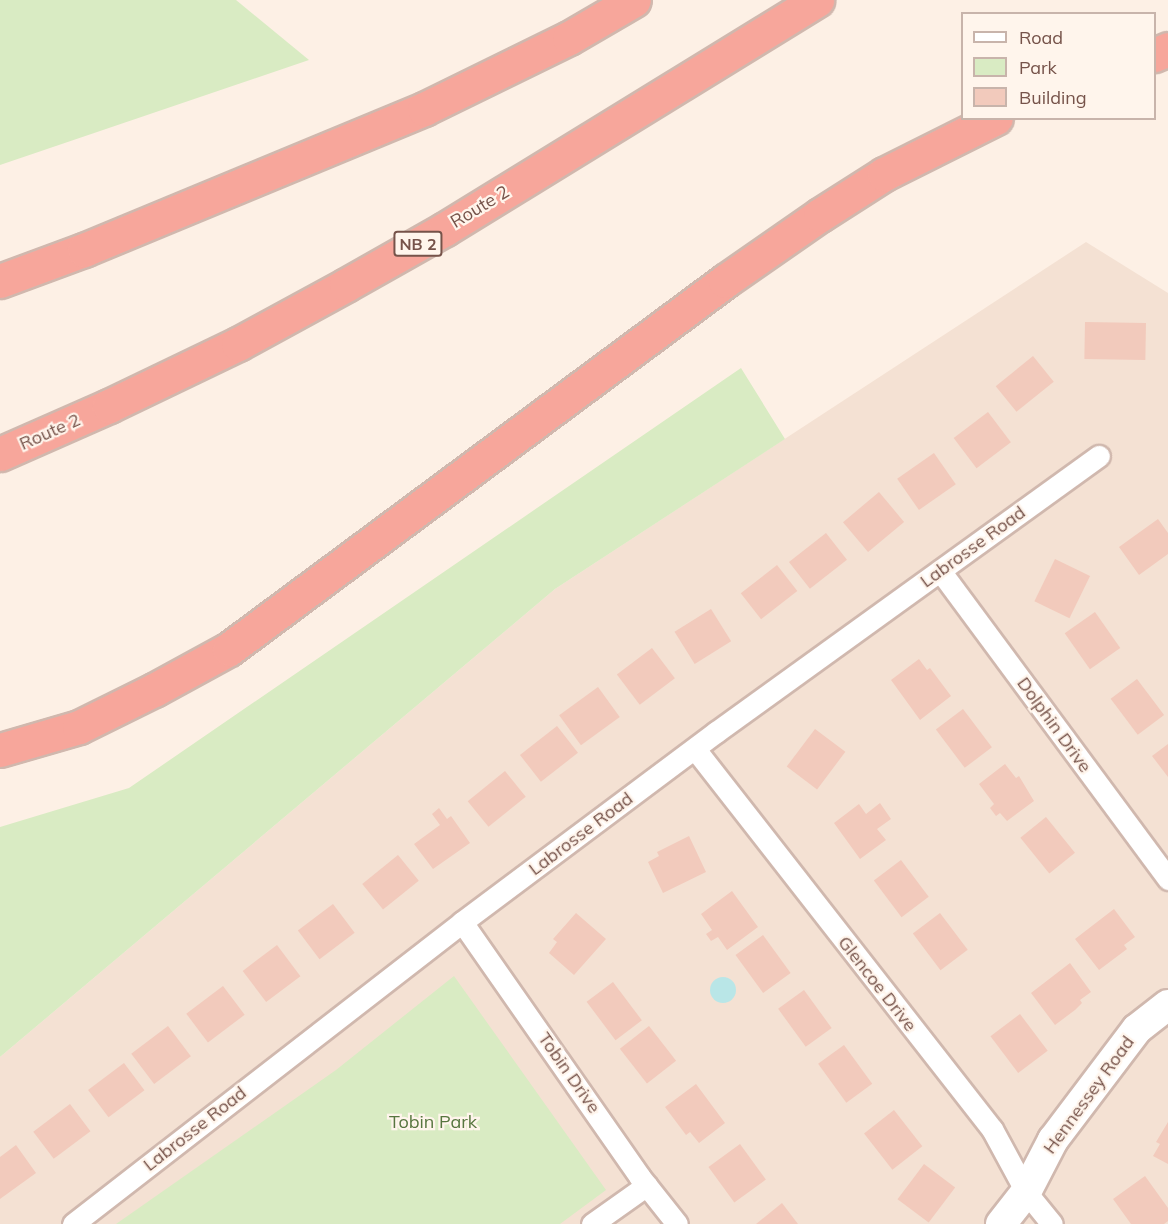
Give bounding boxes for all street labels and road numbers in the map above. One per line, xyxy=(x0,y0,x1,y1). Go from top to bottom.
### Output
street label: Route 2 xyxy=(447,181,513,233)
road number: NB 2 xyxy=(392,231,444,257)
street label: Route 2 xyxy=(16,409,84,455)
street label: Labrosse Road xyxy=(916,502,1030,592)
street label: Dolphin Drive xyxy=(1012,673,1096,777)
street label: Labrosse Road xyxy=(525,788,637,880)
street label: Glencoe Drive xyxy=(833,932,921,1036)
street label: Tobin Drive xyxy=(533,1028,605,1118)
street label: Hennessey Road xyxy=(1039,1032,1139,1158)
street label: Labrosse Road xyxy=(139,1082,251,1176)

